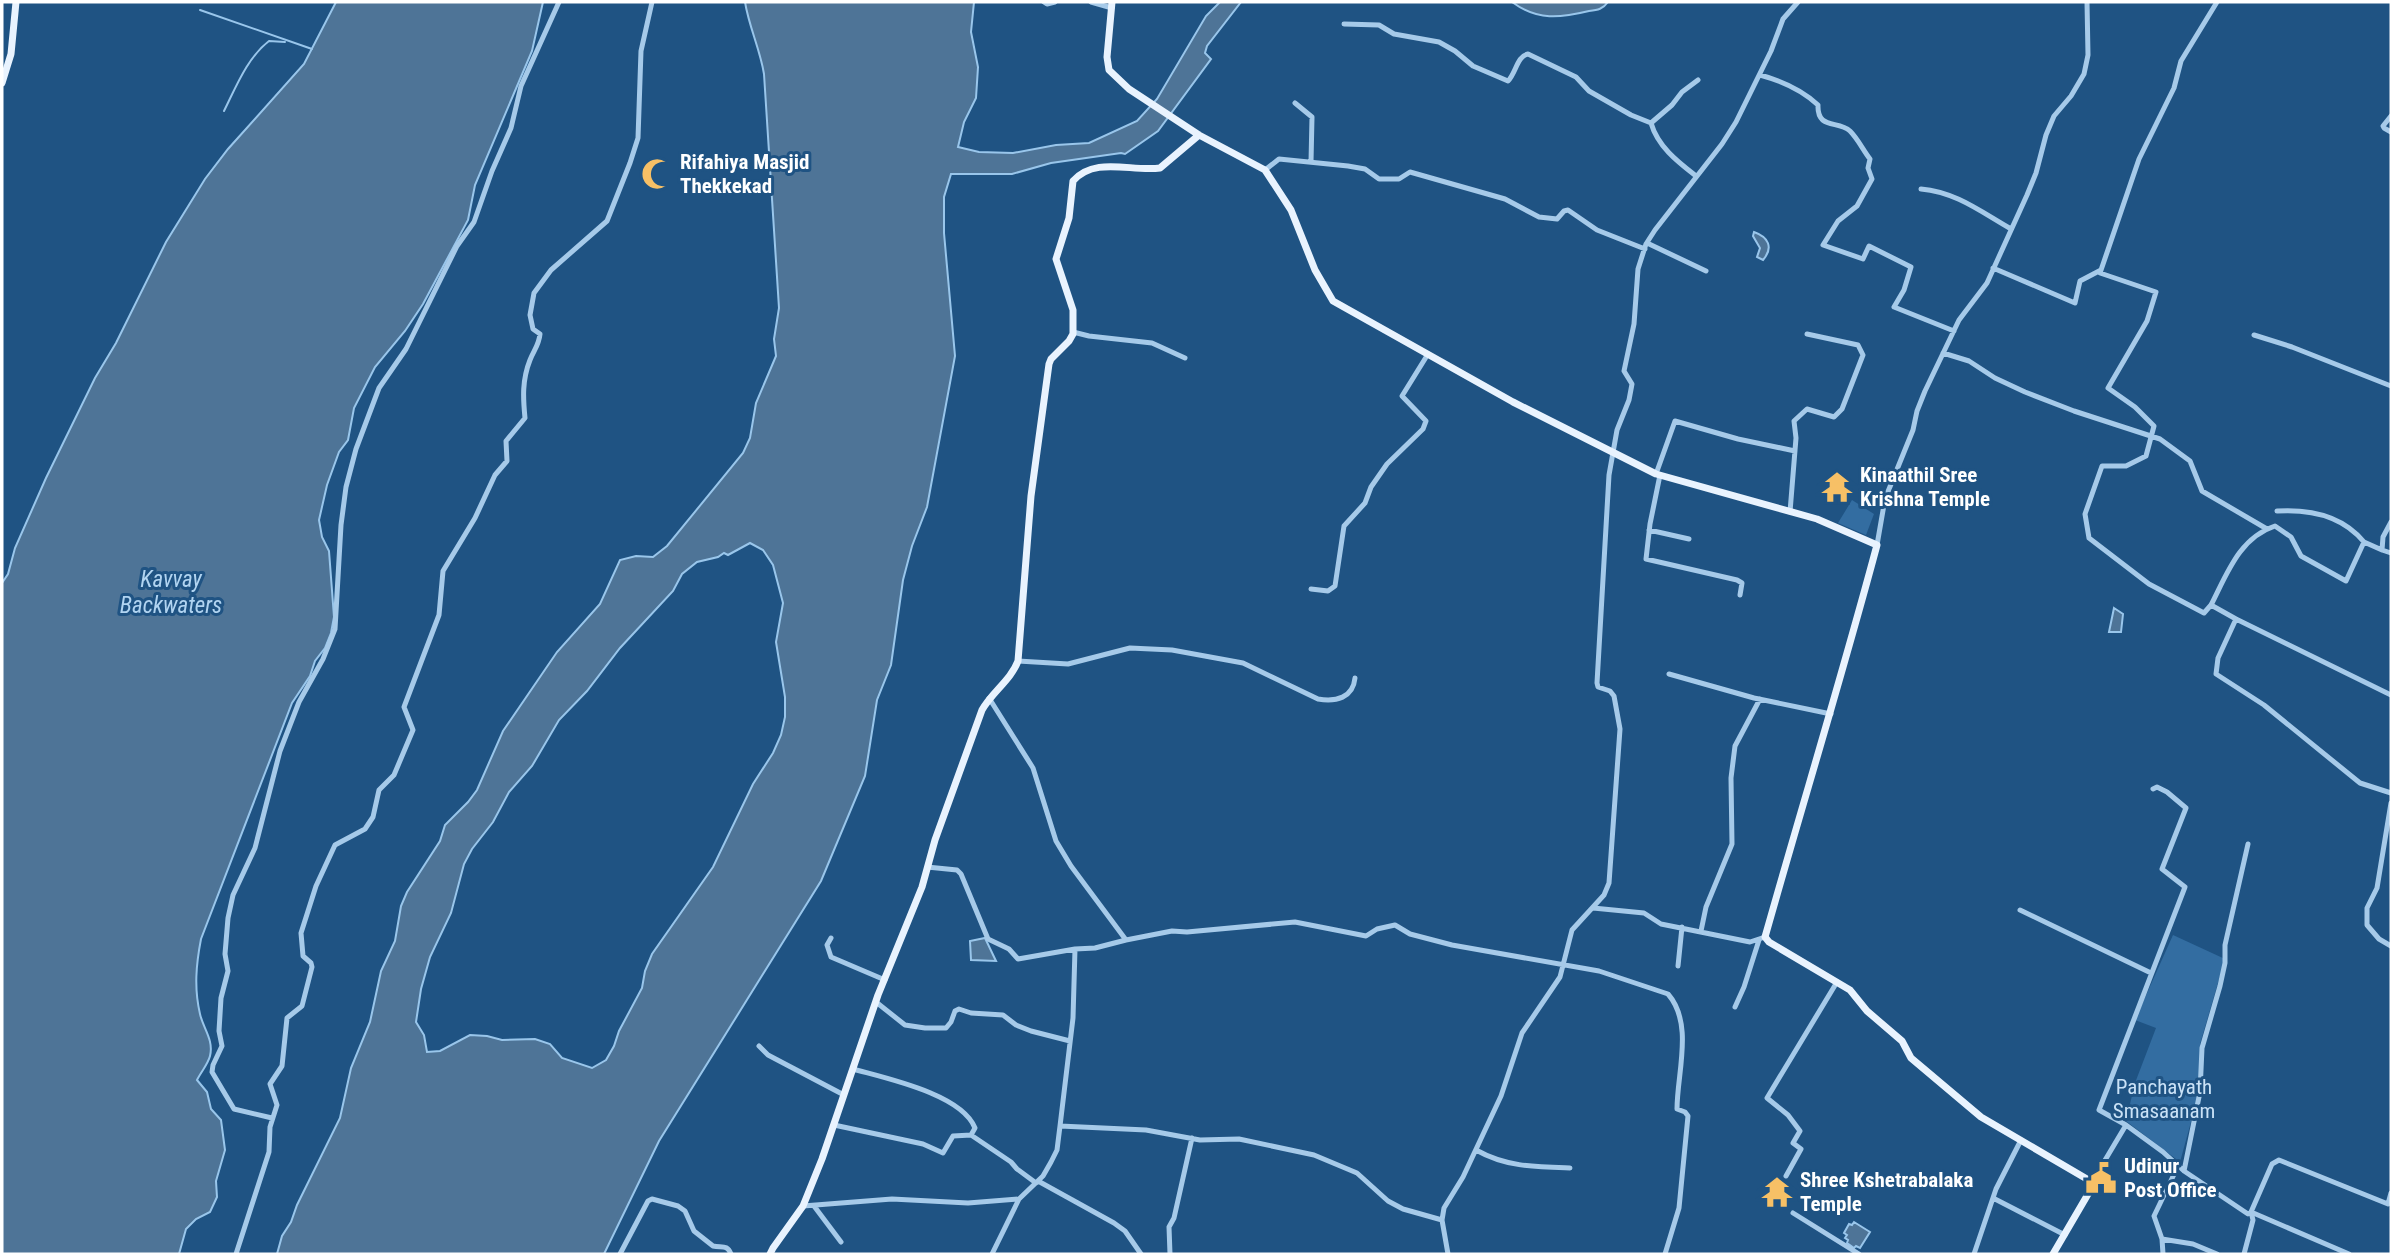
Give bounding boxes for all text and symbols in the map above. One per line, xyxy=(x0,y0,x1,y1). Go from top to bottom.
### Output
place label: Rifahiya Masjid Thekkekad xyxy=(680,150,809,198)
mosque icon: Rifahiya Masjid Thekkekad xyxy=(640,157,674,191)
place label: Kinaathil Sree Krishna Temple xyxy=(1860,463,1990,511)
temple icon: Kinaathil Sree Krishna Temple xyxy=(1820,470,1854,504)
water label: Kavvay Backwaters xyxy=(120,566,222,619)
park label: Panchayath Smasaanam xyxy=(2113,1075,2215,1123)
place label: Udinur Post Office xyxy=(2124,1154,2217,1202)
public building icon: Udinur Post Office xyxy=(2084,1161,2118,1195)
place label: Shree Kshetrabalaka Temple xyxy=(1800,1168,1973,1216)
temple icon: Shree Kshetrabalaka Temple xyxy=(1760,1175,1794,1209)

